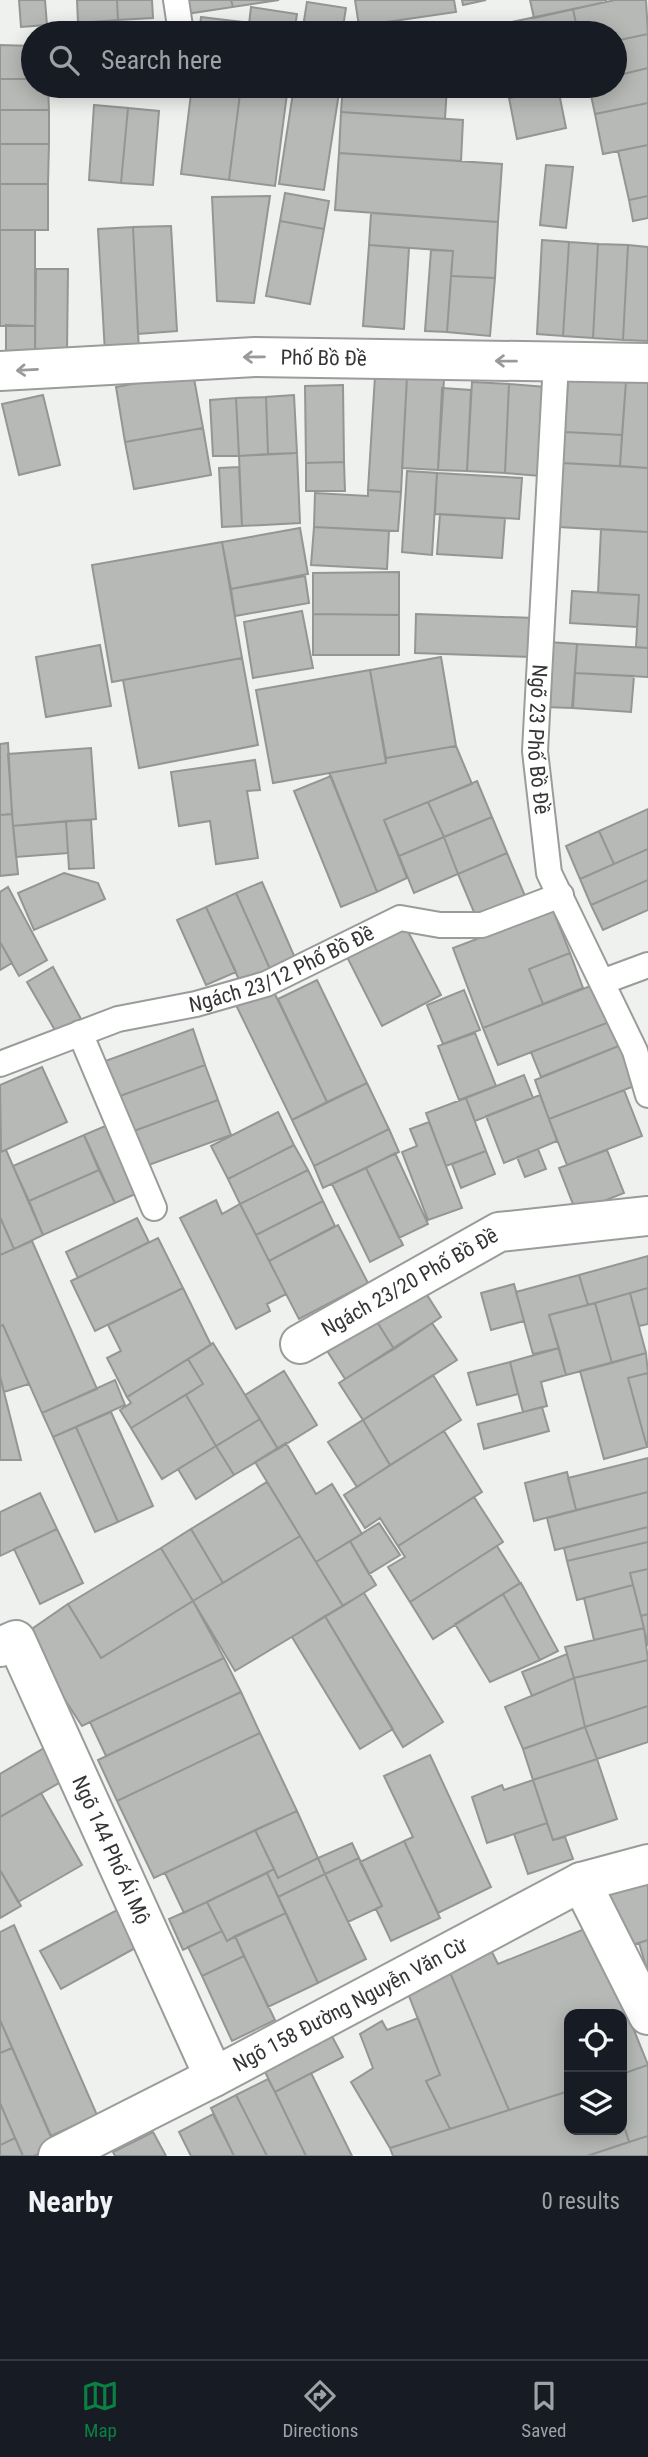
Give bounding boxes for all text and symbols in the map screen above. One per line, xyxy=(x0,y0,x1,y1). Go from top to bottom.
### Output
search box xyxy=(21,21,627,98)
icon: search xyxy=(45,41,83,79)
text: Search here xyxy=(101,45,222,75)
street label: Phố Bồ Đề xyxy=(280,345,367,371)
one-way arrow xyxy=(243,351,266,364)
one-way arrow xyxy=(495,355,518,368)
one-way arrow xyxy=(16,363,39,376)
street label: Ngõ 23 Phố Bồ Đề xyxy=(523,664,554,816)
street label: Ngách 23/12 Phố Bồ Đề xyxy=(187,921,378,1017)
street label: Ngách 23/20 Phố Bồ Đề xyxy=(317,1223,502,1341)
street label: Ngõ 144 Phố Ái Mộ xyxy=(67,1772,155,1928)
street label: Ngõ 158 Đường Nguyễn Văn Cừ xyxy=(229,1933,472,2077)
map controls xyxy=(564,2009,627,2135)
button: locate xyxy=(564,2009,627,2072)
button: layers xyxy=(564,2072,627,2135)
text: Nearby xyxy=(28,2184,113,2219)
text: 0 results xyxy=(542,2188,620,2215)
tab: Map xyxy=(81,2377,119,2442)
tab: Directions xyxy=(282,2377,358,2442)
tab: Saved xyxy=(521,2377,567,2442)

